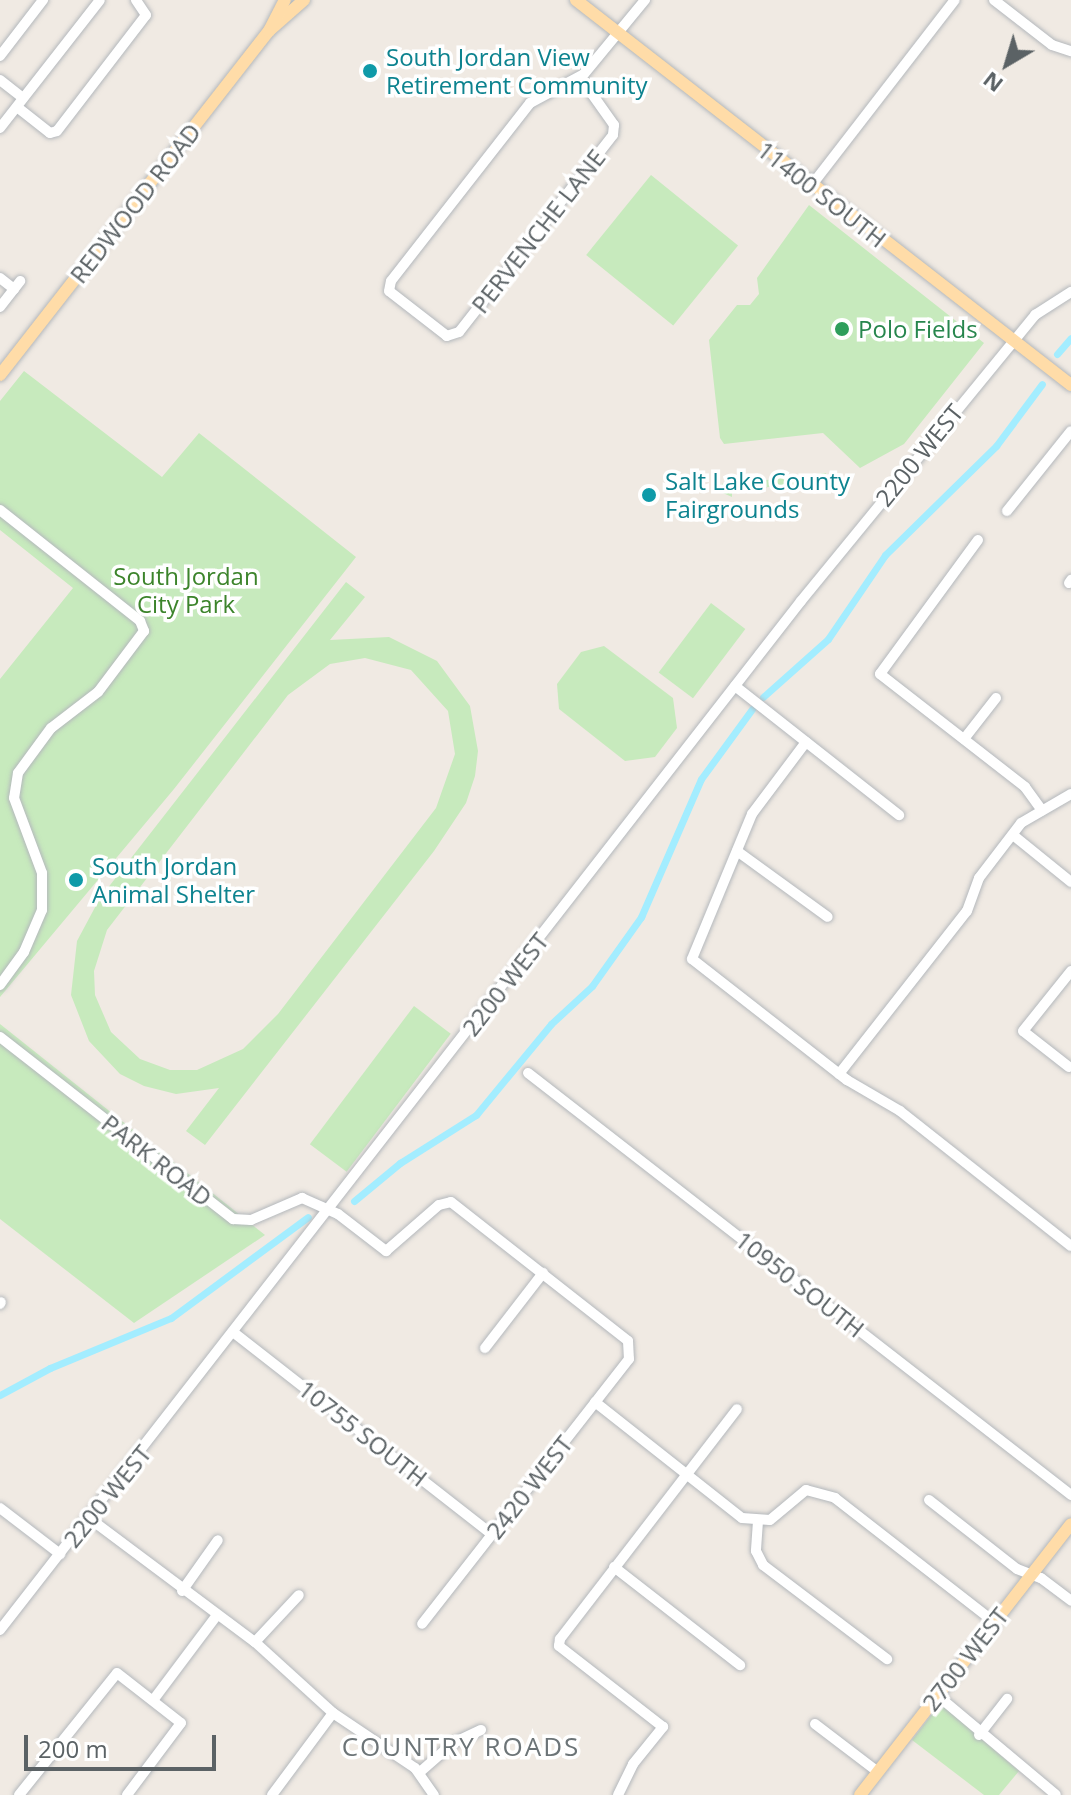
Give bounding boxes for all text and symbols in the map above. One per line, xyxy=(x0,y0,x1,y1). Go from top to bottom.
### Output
north arrow xyxy=(967,24,1047,104)
place label: South Jordan View Retirement Community xyxy=(386,43,647,99)
marker: South Jordan View Retirement Community xyxy=(361,62,379,80)
text: N xyxy=(976,66,1009,100)
street label: REDWOOD ROAD xyxy=(64,117,206,289)
street label: 11400 SOUTH xyxy=(752,135,892,253)
street label: PERVENCHE LANE xyxy=(465,143,611,319)
place label: Polo Fields xyxy=(858,315,978,343)
marker: Polo Fields xyxy=(833,320,851,338)
street label: 2200 WEST xyxy=(869,398,969,512)
place label: Salt Lake County Fairgrounds xyxy=(665,467,850,523)
marker: Salt Lake County Fairgrounds xyxy=(640,486,658,504)
park label: South Jordan City Park xyxy=(113,562,259,618)
place label: South Jordan Animal Shelter xyxy=(92,852,255,908)
marker: South Jordan Animal Shelter xyxy=(67,871,85,889)
street label: 2200 WEST xyxy=(456,927,554,1041)
street label: PARK ROAD xyxy=(96,1108,218,1212)
street label: 10950 SOUTH xyxy=(730,1225,870,1343)
street label: 10755 SOUTH xyxy=(293,1374,433,1492)
street label: 2420 WEST xyxy=(480,1430,578,1544)
street label: 2200 WEST xyxy=(57,1439,157,1553)
street label: 2700 WEST xyxy=(916,1602,1014,1716)
scale bar xyxy=(28,1719,220,1769)
district label: COUNTRY ROADS xyxy=(342,1731,580,1763)
text: 200 m xyxy=(38,1732,108,1765)

